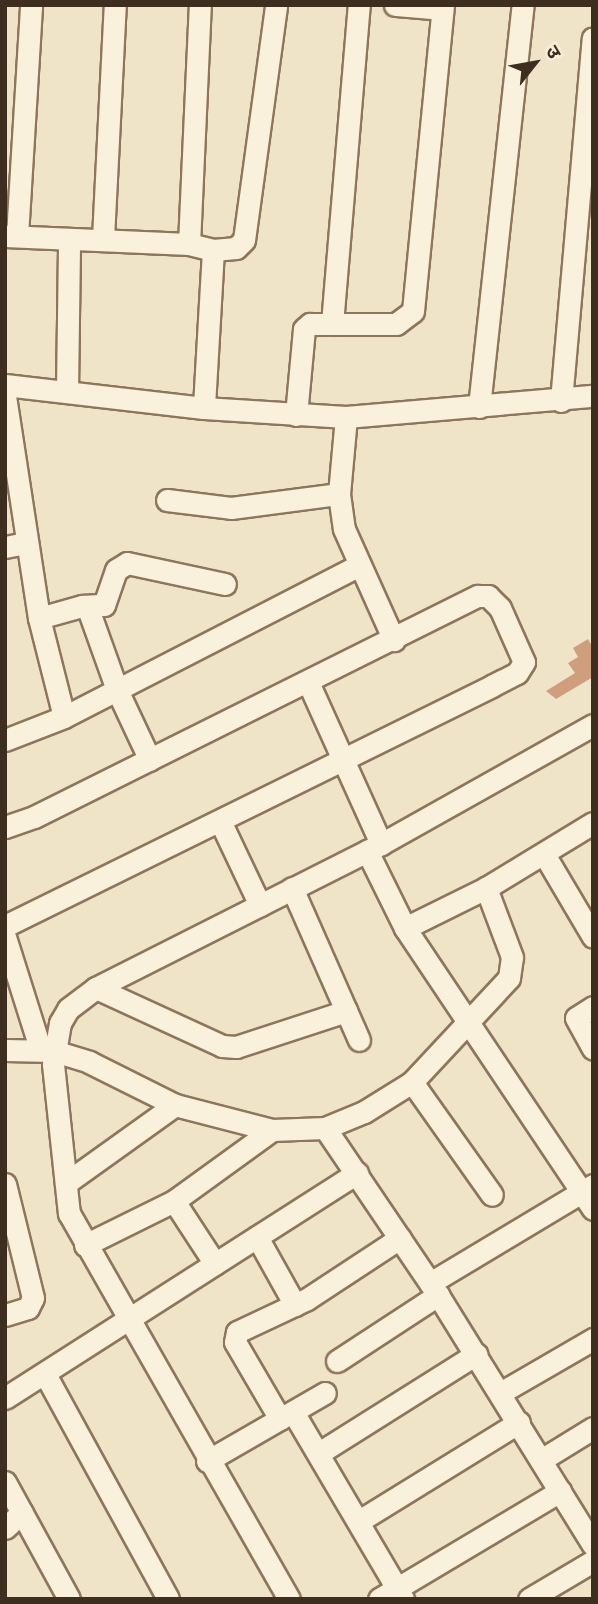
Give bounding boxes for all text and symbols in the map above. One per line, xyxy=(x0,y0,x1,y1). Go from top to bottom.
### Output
north arrow xyxy=(500,28,570,98)
text: उ xyxy=(541,41,566,63)

